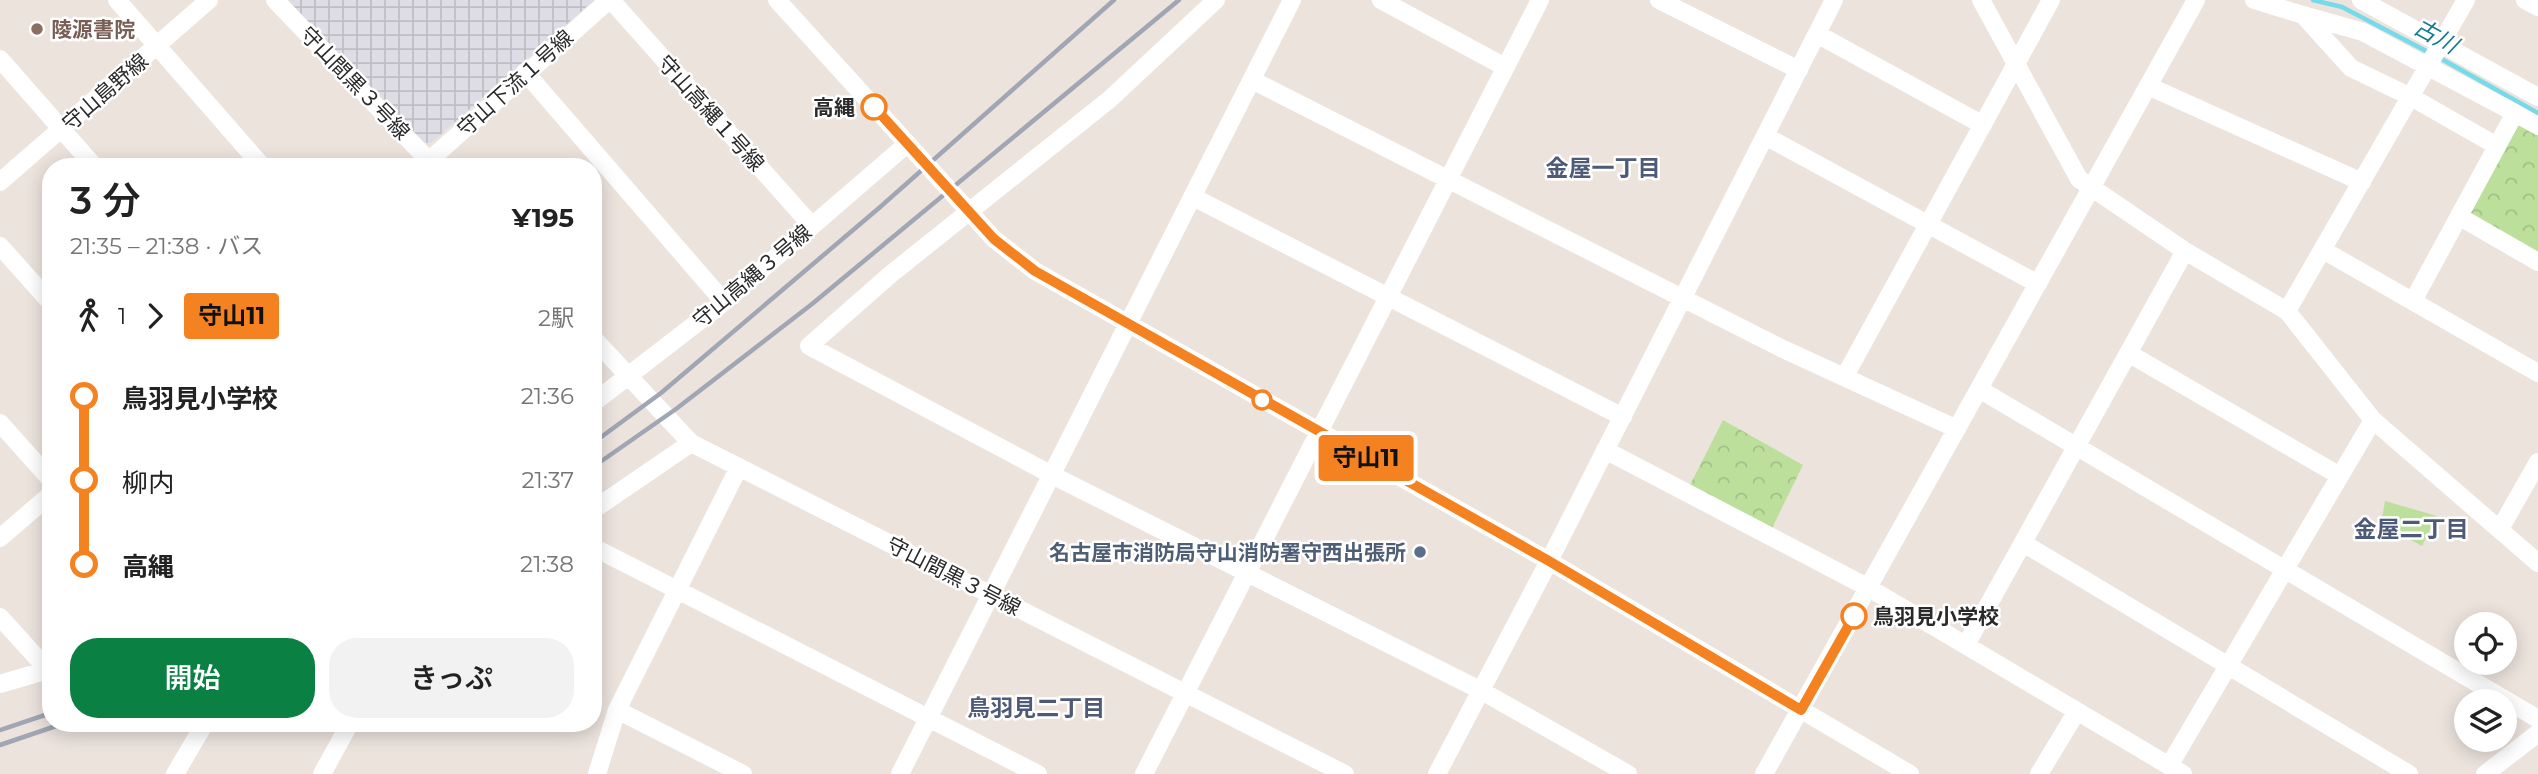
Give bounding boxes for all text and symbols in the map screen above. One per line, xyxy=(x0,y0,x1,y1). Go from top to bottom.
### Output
water label: 古川 xyxy=(2409,13,2466,61)
place label: 陵源書院 xyxy=(51,17,135,42)
marker: 陵源書院 xyxy=(29,21,45,37)
street label: 守山間黒３号線 xyxy=(295,21,415,145)
street label: 守山下流１号線 xyxy=(452,25,578,141)
street label: 守山島野線 xyxy=(57,48,153,136)
street label: 守山高縄１号線 xyxy=(653,50,769,176)
marker: 高縄 xyxy=(861,94,887,120)
place label: 高縄 xyxy=(813,95,855,120)
district label: 金屋一丁目 xyxy=(1546,154,1661,182)
text: 3 分 xyxy=(70,177,141,224)
text: ¥195 xyxy=(512,202,574,234)
street label: 守山高縄３号線 xyxy=(688,219,816,333)
text: 21:35 – 21:38 · バス xyxy=(70,232,263,260)
icon: walk xyxy=(70,297,108,335)
icon: forward xyxy=(136,297,174,335)
text: 守山11 xyxy=(198,301,265,330)
text: 1 xyxy=(118,302,126,330)
text: 2駅 xyxy=(538,304,574,332)
text: 21:36 xyxy=(521,382,574,410)
text: 鳥羽見小学校 xyxy=(122,383,278,415)
unlabelled marker xyxy=(1252,390,1272,410)
line badge: 守山11 xyxy=(1317,435,1415,481)
text: 守山11 xyxy=(1333,443,1399,472)
text: 21:37 xyxy=(522,466,574,494)
text: 柳内 xyxy=(122,467,174,499)
district label: 金屋二丁目 xyxy=(2354,515,2469,543)
street label: 守山間黒３号線 xyxy=(883,531,1025,621)
place label: 名古屋市消防局守山消防署守西出張所 xyxy=(1049,540,1406,565)
marker: 名古屋市消防局守山消防署守西出張所 xyxy=(1412,544,1428,560)
text: 21:38 xyxy=(520,550,574,578)
text: 高縄 xyxy=(122,551,174,583)
marker: 鳥羽見小学校 xyxy=(1841,603,1867,629)
place label: 鳥羽見小学校 xyxy=(1873,604,1999,629)
map controls xyxy=(2454,612,2517,752)
button: locate xyxy=(2454,612,2517,675)
button: 開始 xyxy=(70,638,315,718)
button: きっぷ xyxy=(329,638,574,718)
button: layers xyxy=(2454,689,2517,752)
district label: 鳥羽見二丁目 xyxy=(967,694,1105,722)

